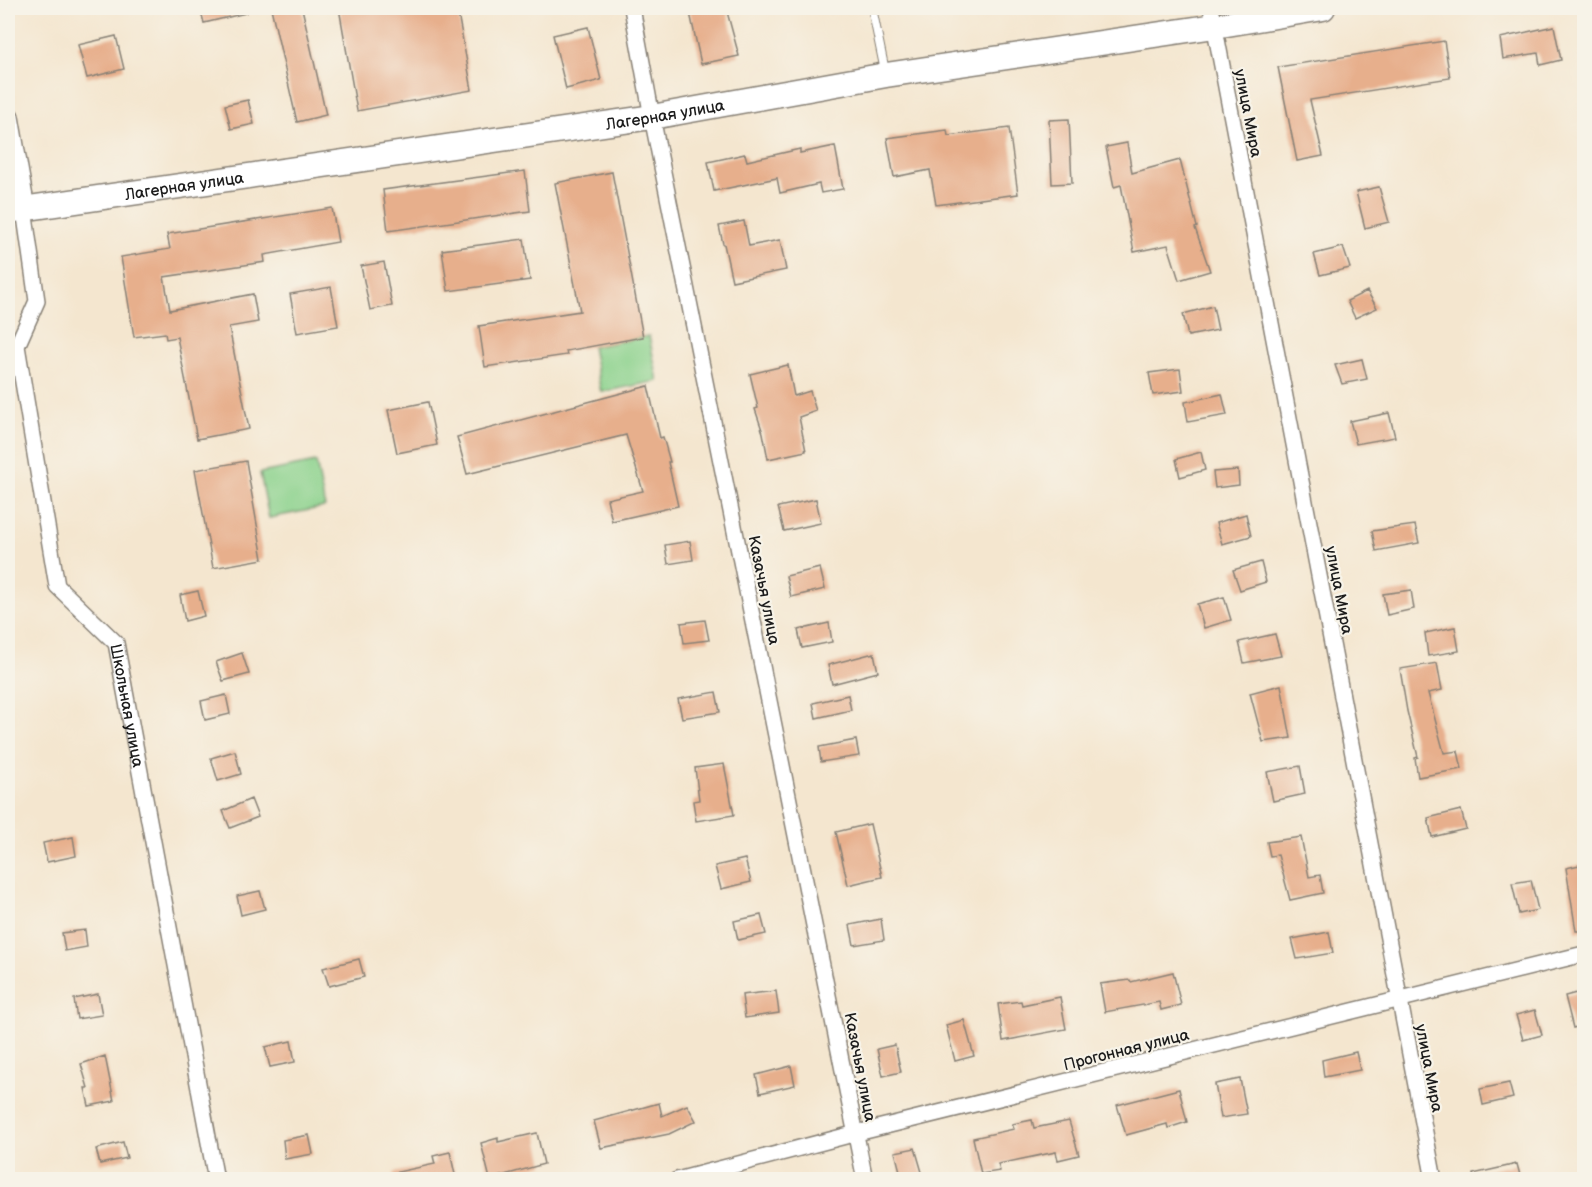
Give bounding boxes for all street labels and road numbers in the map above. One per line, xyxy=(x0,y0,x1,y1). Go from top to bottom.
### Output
street label: улица Мира xyxy=(1230,68,1265,159)
street label: Лагерная улица xyxy=(604,96,726,135)
street label: Лагерная улица xyxy=(123,169,246,205)
street label: Казачья улица xyxy=(744,534,784,647)
street label: улица Мира xyxy=(1321,545,1356,636)
street label: Школьная улица xyxy=(105,642,147,769)
street label: Казачья улица xyxy=(840,1011,880,1124)
street label: улица Мира xyxy=(1411,1023,1446,1114)
street label: Прогонная улица xyxy=(1062,1026,1192,1075)

